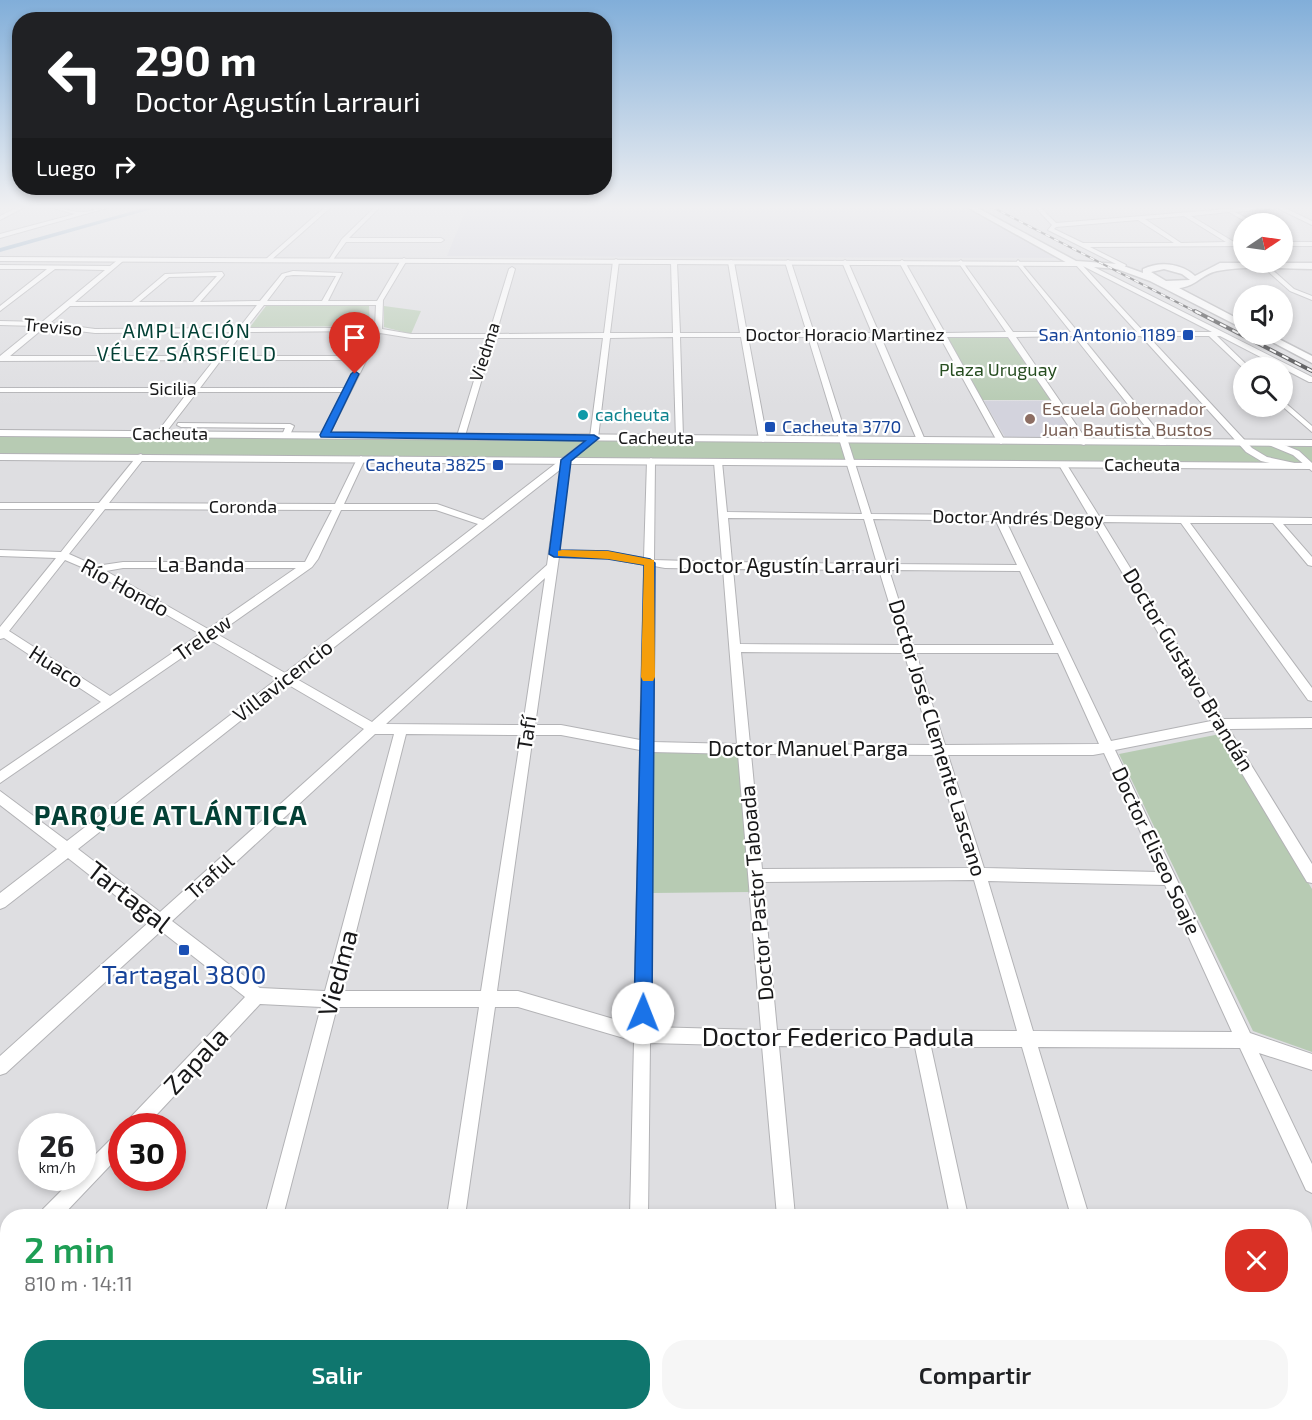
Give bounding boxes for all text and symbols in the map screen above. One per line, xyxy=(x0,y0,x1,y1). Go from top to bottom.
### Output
text: 290 m xyxy=(135,34,257,84)
icon: left xyxy=(36,36,114,114)
text: Doctor Agustín Larrauri xyxy=(135,85,421,117)
icon: right xyxy=(108,150,141,183)
text: Luego xyxy=(36,154,96,180)
north arrow xyxy=(1233,213,1293,273)
map controls xyxy=(1233,213,1293,417)
button: sound xyxy=(1233,285,1293,345)
street label: Treviso xyxy=(23,312,83,340)
pin xyxy=(329,312,380,374)
district label: AMPLIACIÓN VÉLEZ SÁRSFIELD xyxy=(96,318,278,365)
street label: Viedma xyxy=(464,319,504,384)
icon: arrive xyxy=(338,321,371,354)
street label: Doctor Horacio Martinez xyxy=(745,323,945,345)
place label: San Antonio 1189 xyxy=(1039,323,1176,345)
marker: San Antonio 1189 xyxy=(1181,328,1195,342)
button: search xyxy=(1233,357,1293,417)
park label: Plaza Uruguay xyxy=(939,358,1058,380)
street label: Sicilia xyxy=(149,377,197,399)
place label: Escuela Gobernador Juan Bautista Bustos xyxy=(1042,397,1212,440)
place label: cacheuta xyxy=(595,403,670,425)
marker: cacheuta xyxy=(576,408,590,422)
marker: Escuela Gobernador Juan Bautista Bustos xyxy=(1023,412,1037,426)
place label: Cacheuta 3770 xyxy=(782,415,901,437)
marker: Cacheuta 3770 xyxy=(763,420,777,434)
street label: Cacheuta xyxy=(132,422,208,444)
street label: Cacheuta xyxy=(618,426,694,448)
place label: Cacheuta 3825 xyxy=(365,453,486,475)
street label: Cacheuta xyxy=(1104,453,1180,475)
marker: Cacheuta 3825 xyxy=(491,458,505,472)
street label: Coronda xyxy=(209,495,277,517)
street label: Doctor Andrés Degoy xyxy=(932,505,1104,530)
street label: La Banda xyxy=(157,551,245,576)
street label: Río Hondo xyxy=(77,552,174,621)
street label: Doctor Agustín Larrauri xyxy=(678,552,900,577)
street label: Doctor Gustavo Brandán xyxy=(1119,563,1260,775)
street label: Doctor José Clemente Lascano xyxy=(884,596,993,879)
street label: Trelew xyxy=(169,608,236,666)
street label: Villavicencio xyxy=(227,633,337,726)
street label: Huaco xyxy=(25,639,89,692)
street label: Tafí xyxy=(510,713,541,752)
street label: Doctor Manuel Parga xyxy=(708,735,908,760)
street label: Doctor Eliseo Soaje xyxy=(1107,762,1207,939)
street label: Doctor Pastor Taboada xyxy=(734,784,777,1002)
district label: PARQUE ATLÁNTICA xyxy=(34,798,308,832)
street label: Traful xyxy=(180,847,239,904)
street label: Tartagal xyxy=(82,853,178,938)
street label: Viedma xyxy=(310,926,363,1019)
marker: Tartagal 3800 xyxy=(177,943,191,957)
place label: Tartagal 3800 xyxy=(102,958,266,989)
position arrow xyxy=(611,981,675,1045)
street label: Zapala xyxy=(156,1020,234,1100)
street label: Doctor Federico Padula xyxy=(702,1020,974,1051)
speed limit sign: 30 xyxy=(108,1113,186,1191)
text: 26 xyxy=(39,1127,75,1163)
text: km/h xyxy=(38,1158,76,1176)
text: 2 min xyxy=(24,1227,115,1270)
button: close xyxy=(1225,1229,1288,1292)
text: 810 m · 14:11 xyxy=(24,1271,133,1295)
button: Salir xyxy=(24,1340,650,1409)
button: Compartir xyxy=(662,1340,1288,1409)

